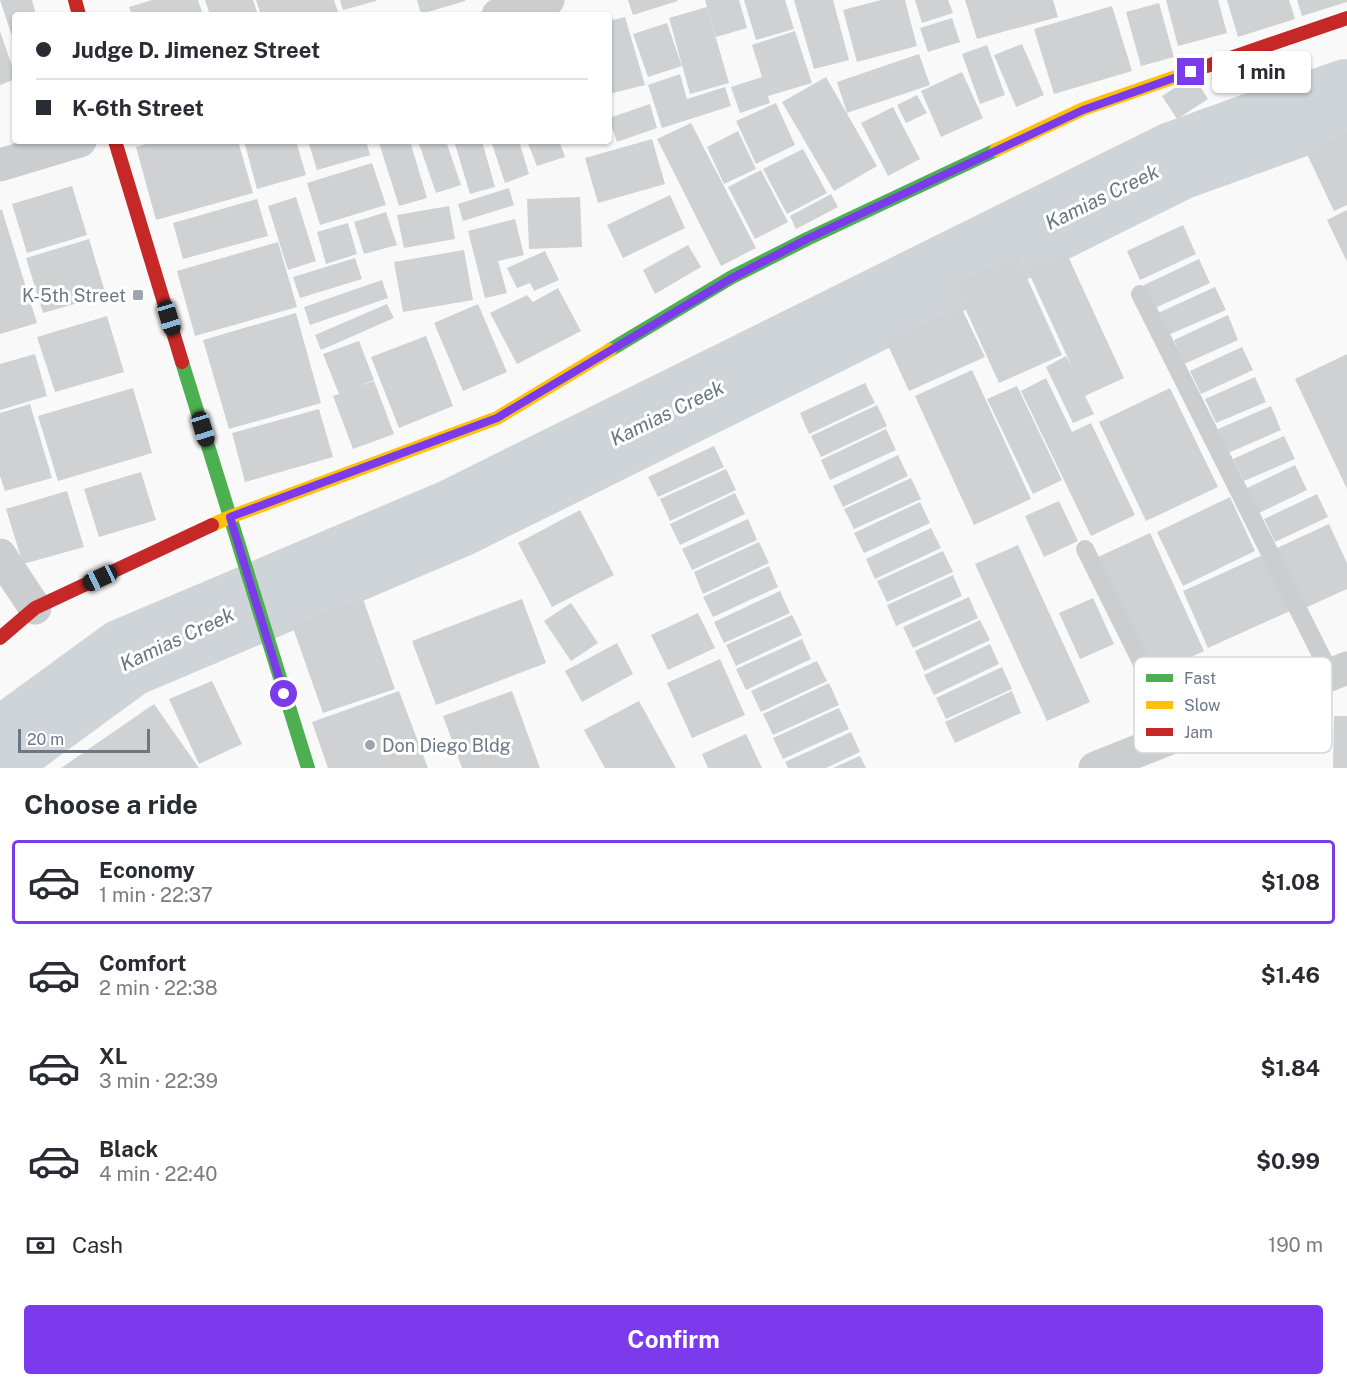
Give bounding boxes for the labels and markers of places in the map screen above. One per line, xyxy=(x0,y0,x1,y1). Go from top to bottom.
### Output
place label: K-5th Street xyxy=(22,285,126,306)
marker: K-5th Street xyxy=(131,288,145,302)
place label: Don Diego Bldg xyxy=(382,735,511,756)
marker: Don Diego Bldg xyxy=(363,738,377,752)

